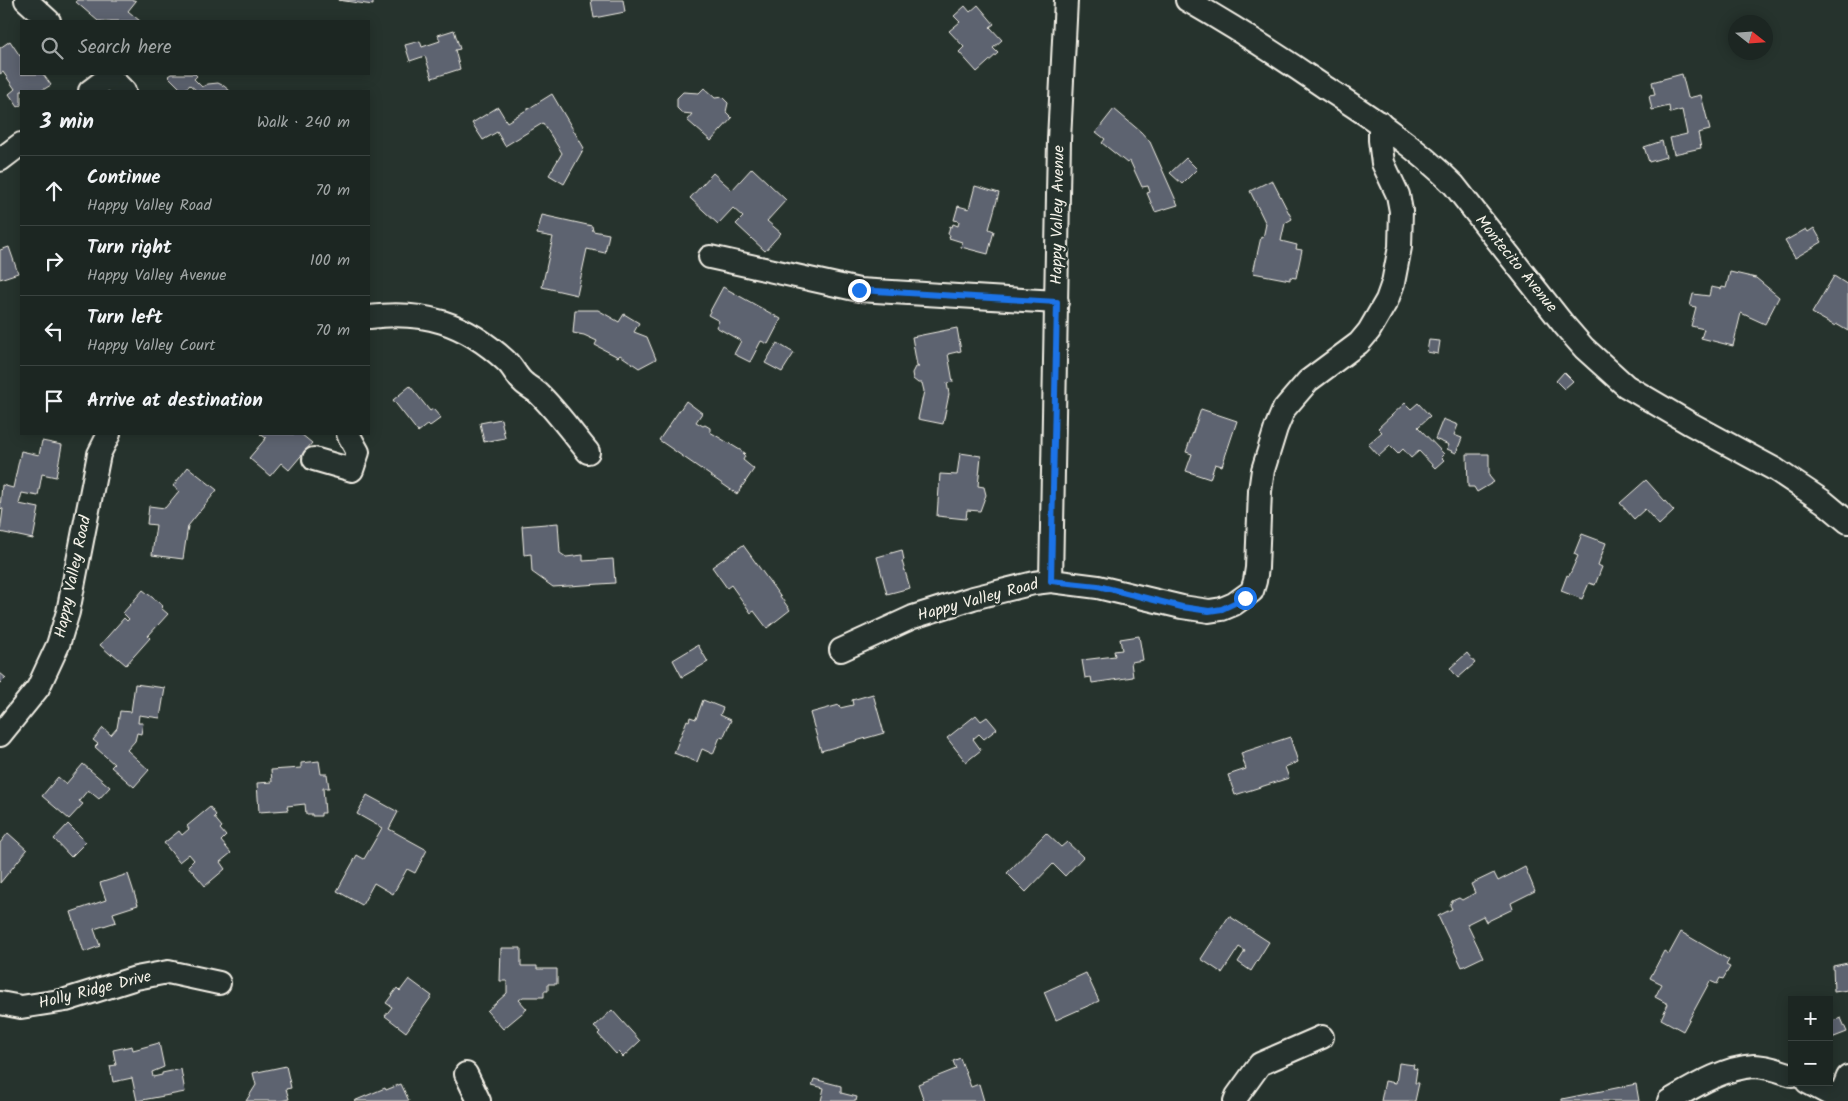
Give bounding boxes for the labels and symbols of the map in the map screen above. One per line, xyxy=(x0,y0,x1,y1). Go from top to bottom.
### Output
north arrow xyxy=(1728,15,1773,60)
street label: Happy Valley Avenue xyxy=(1044,145,1072,285)
street label: Montecito Avenue xyxy=(1469,210,1563,318)
route end xyxy=(848,279,871,302)
street label: Happy Valley Road xyxy=(48,513,98,640)
street label: Happy Valley Road xyxy=(915,572,1042,628)
route start xyxy=(1234,587,1257,610)
street label: Holly Ridge Drive xyxy=(36,964,154,1016)

